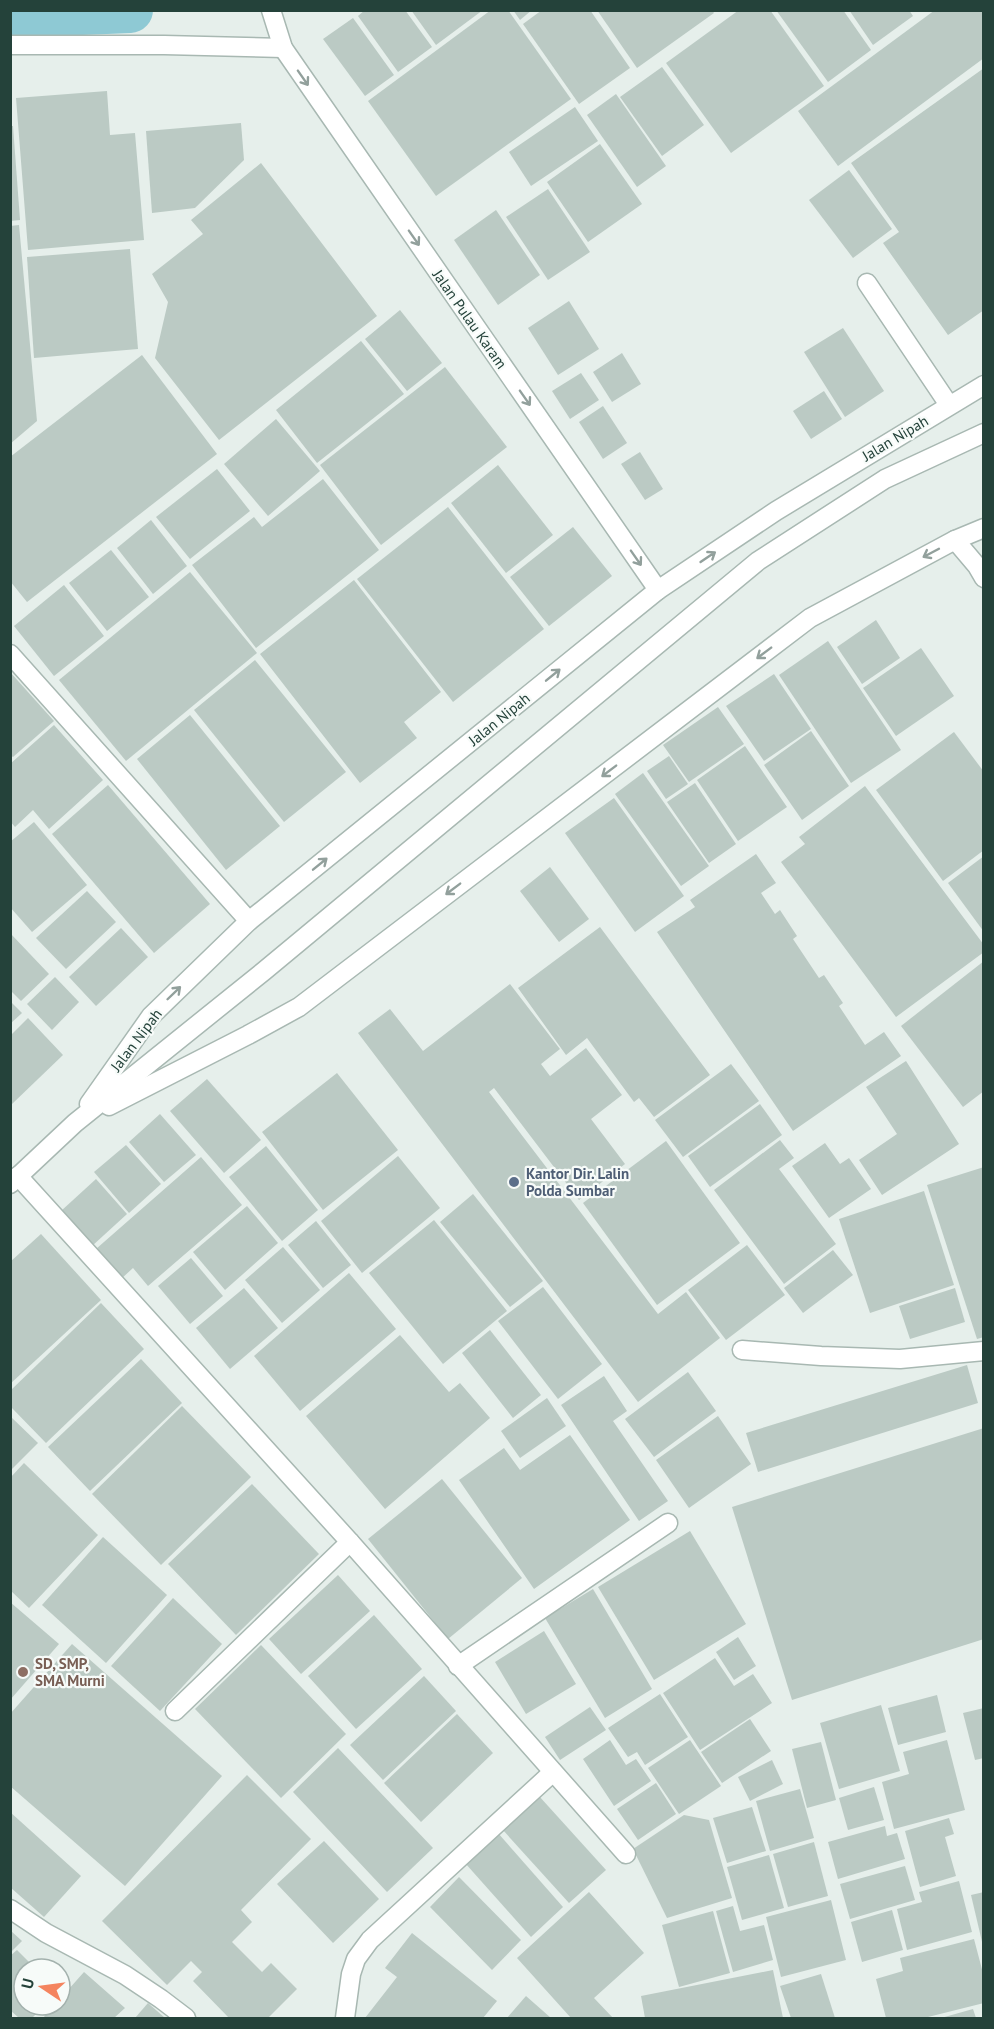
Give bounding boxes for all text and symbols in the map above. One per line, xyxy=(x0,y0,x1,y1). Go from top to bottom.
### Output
one-way arrow xyxy=(297,69,309,85)
one-way arrow xyxy=(408,229,420,245)
street label: Jalan Pulau Karam xyxy=(428,265,511,372)
one-way arrow xyxy=(519,389,531,406)
street label: Jalan Nipah xyxy=(858,411,931,466)
one-way arrow xyxy=(923,547,940,559)
one-way arrow xyxy=(630,550,642,566)
one-way arrow xyxy=(699,550,716,563)
one-way arrow xyxy=(756,646,772,659)
one-way arrow xyxy=(545,668,560,682)
street label: Jalan Nipah xyxy=(464,688,534,750)
one-way arrow xyxy=(601,765,617,777)
one-way arrow xyxy=(311,857,327,870)
one-way arrow xyxy=(446,883,462,895)
one-way arrow xyxy=(167,986,182,1001)
street label: Jalan Nipah xyxy=(106,1005,166,1076)
place label: Kantor Dir. Lalin Polda Sumbar xyxy=(526,1164,629,1200)
marker: Kantor Dir. Lalin Polda Sumbar xyxy=(507,1175,521,1189)
place label: SD, SMP, SMA Murni xyxy=(35,1654,105,1690)
marker: SD, SMP, SMA Murni xyxy=(16,1665,30,1679)
north arrow xyxy=(12,1957,72,2017)
text: U xyxy=(17,1976,38,1991)

